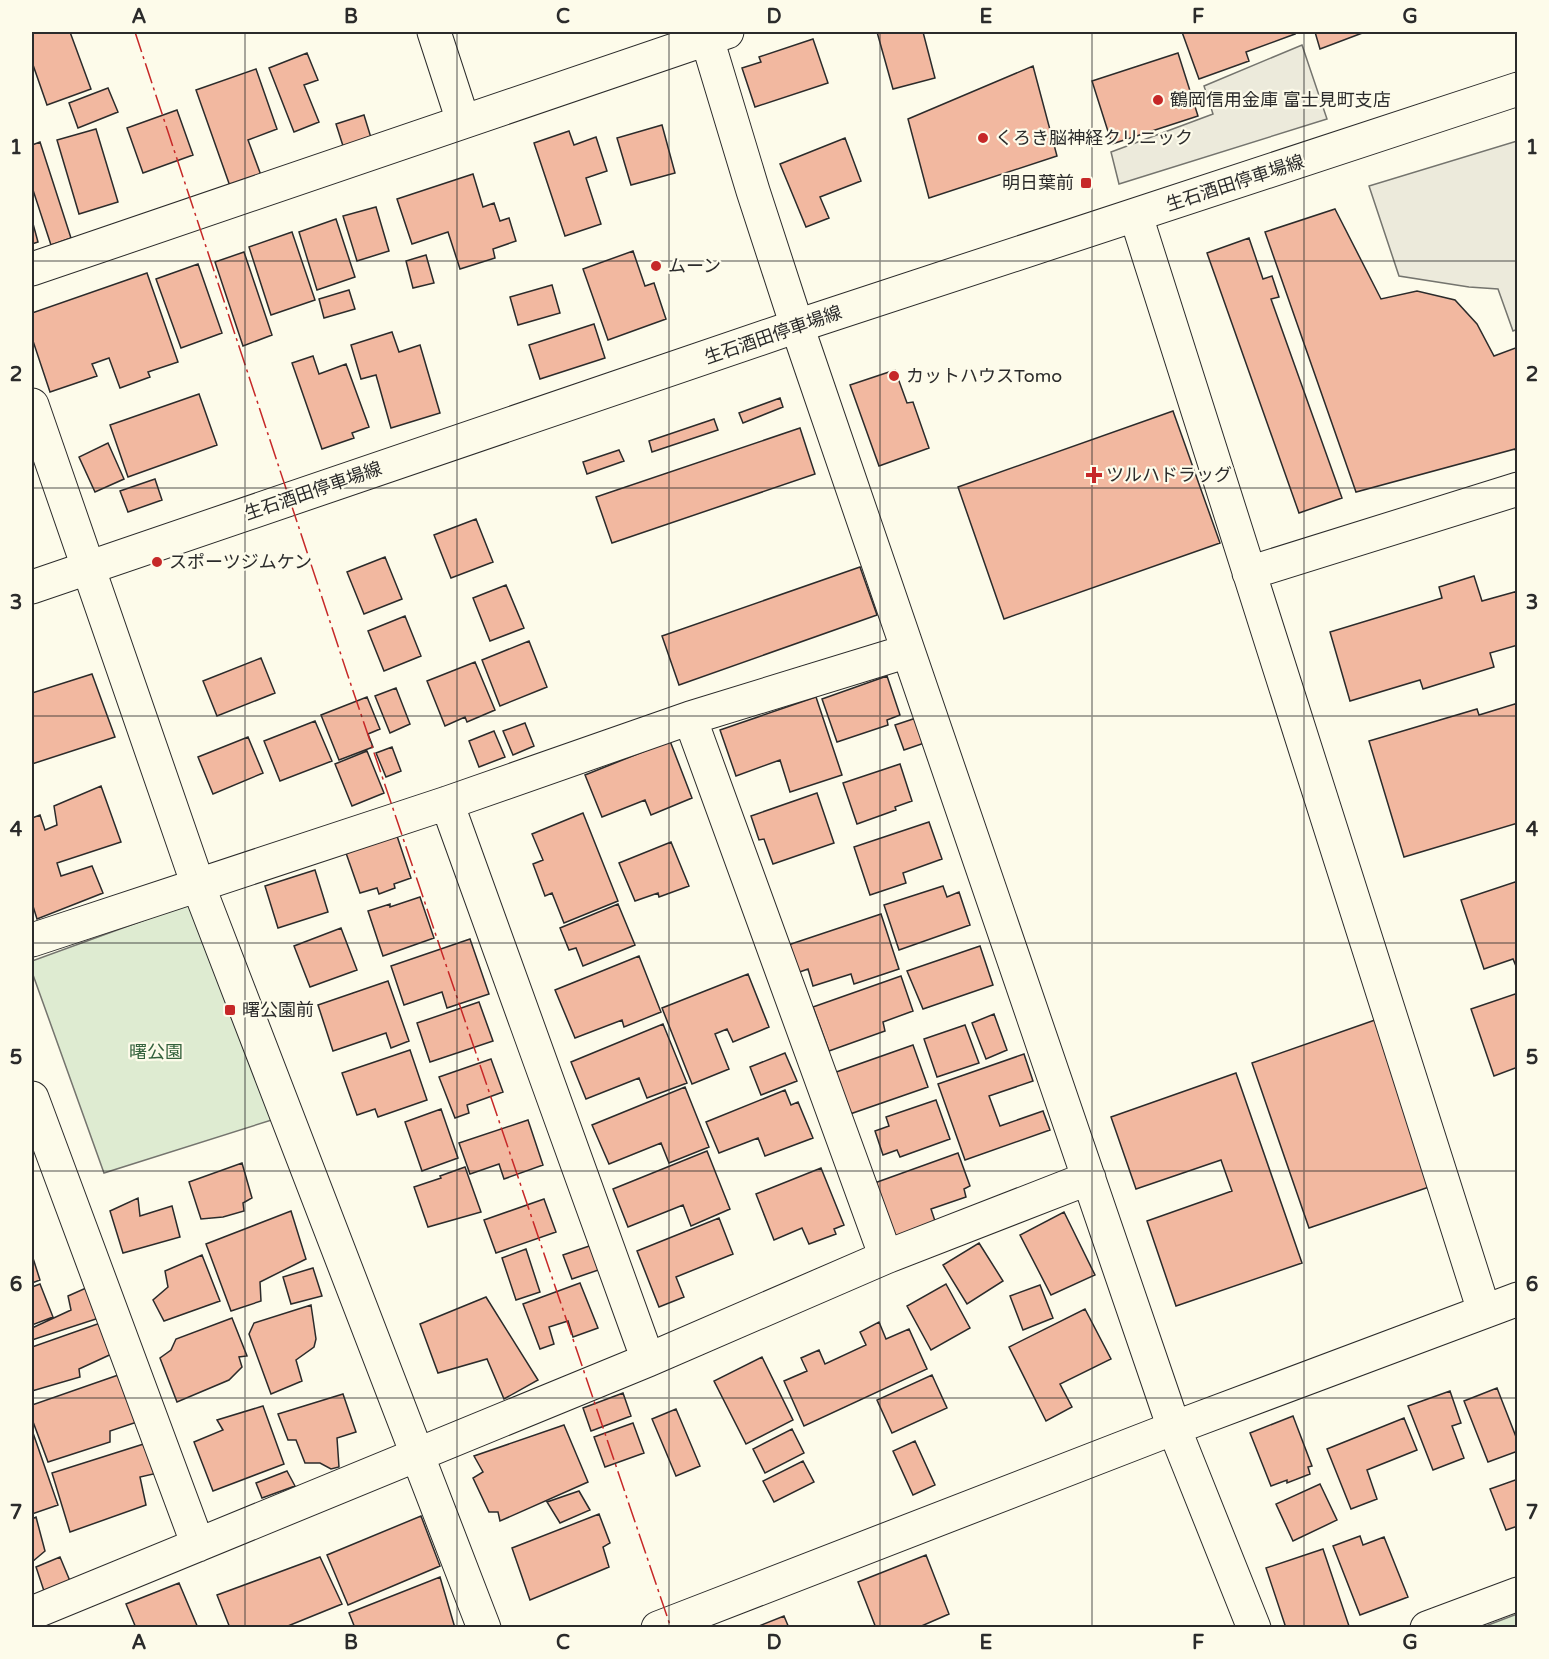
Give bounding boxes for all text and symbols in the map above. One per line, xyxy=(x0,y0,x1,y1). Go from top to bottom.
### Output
text: A xyxy=(132,5,147,29)
text: B xyxy=(344,5,358,29)
text: C xyxy=(556,5,570,29)
text: D xyxy=(766,5,782,29)
text: E xyxy=(980,5,993,29)
text: F xyxy=(1192,5,1204,29)
text: G xyxy=(1402,5,1418,29)
place label: 鶴岡信用金庫 富士見町支店 xyxy=(1170,89,1391,111)
marker: 鶴岡信用金庫 富士見町支店 xyxy=(1151,93,1165,107)
place label: くろき脳神経クリニック xyxy=(995,127,1193,149)
marker: くろき脳神経クリニック xyxy=(976,131,990,145)
text: 1 xyxy=(10,136,22,160)
text: 1 xyxy=(1526,136,1538,160)
street label: 生石酒田停車場線 xyxy=(1163,150,1307,216)
place label: 明日葉前 xyxy=(1002,172,1074,194)
marker: 明日葉前 xyxy=(1079,176,1093,190)
place label: ムーン xyxy=(668,255,721,277)
marker: ムーン xyxy=(649,259,663,273)
street label: 生石酒田停車場線 xyxy=(701,301,845,369)
text: 2 xyxy=(10,363,22,387)
text: 2 xyxy=(1526,363,1538,387)
place label: カットハウスTomo xyxy=(906,365,1062,387)
marker: カットハウスTomo xyxy=(887,369,901,383)
street label: 生石酒田停車場線 xyxy=(241,457,385,525)
place label: ツルハドラッグ xyxy=(1106,464,1232,486)
marker: ツルハドラッグ xyxy=(1087,468,1101,482)
place label: スポーツジムケン xyxy=(169,551,312,573)
marker: スポーツジムケン xyxy=(150,555,164,569)
text: 3 xyxy=(10,591,22,615)
text: 3 xyxy=(1526,591,1538,615)
text: 4 xyxy=(10,818,23,842)
text: 4 xyxy=(1526,818,1539,842)
place label: 曙公園前 xyxy=(242,999,314,1021)
marker: 曙公園前 xyxy=(223,1003,237,1017)
park label: 曙公園 xyxy=(129,1041,183,1063)
text: 5 xyxy=(10,1046,22,1070)
text: 5 xyxy=(1526,1046,1538,1070)
text: 6 xyxy=(10,1273,22,1297)
text: 6 xyxy=(1526,1273,1538,1297)
text: 7 xyxy=(10,1501,22,1525)
text: 7 xyxy=(1526,1501,1538,1525)
text: A xyxy=(132,1631,147,1655)
text: B xyxy=(344,1631,358,1655)
text: C xyxy=(556,1631,570,1655)
text: D xyxy=(766,1631,782,1655)
text: E xyxy=(980,1631,993,1655)
text: F xyxy=(1192,1631,1204,1655)
text: G xyxy=(1402,1631,1418,1655)

